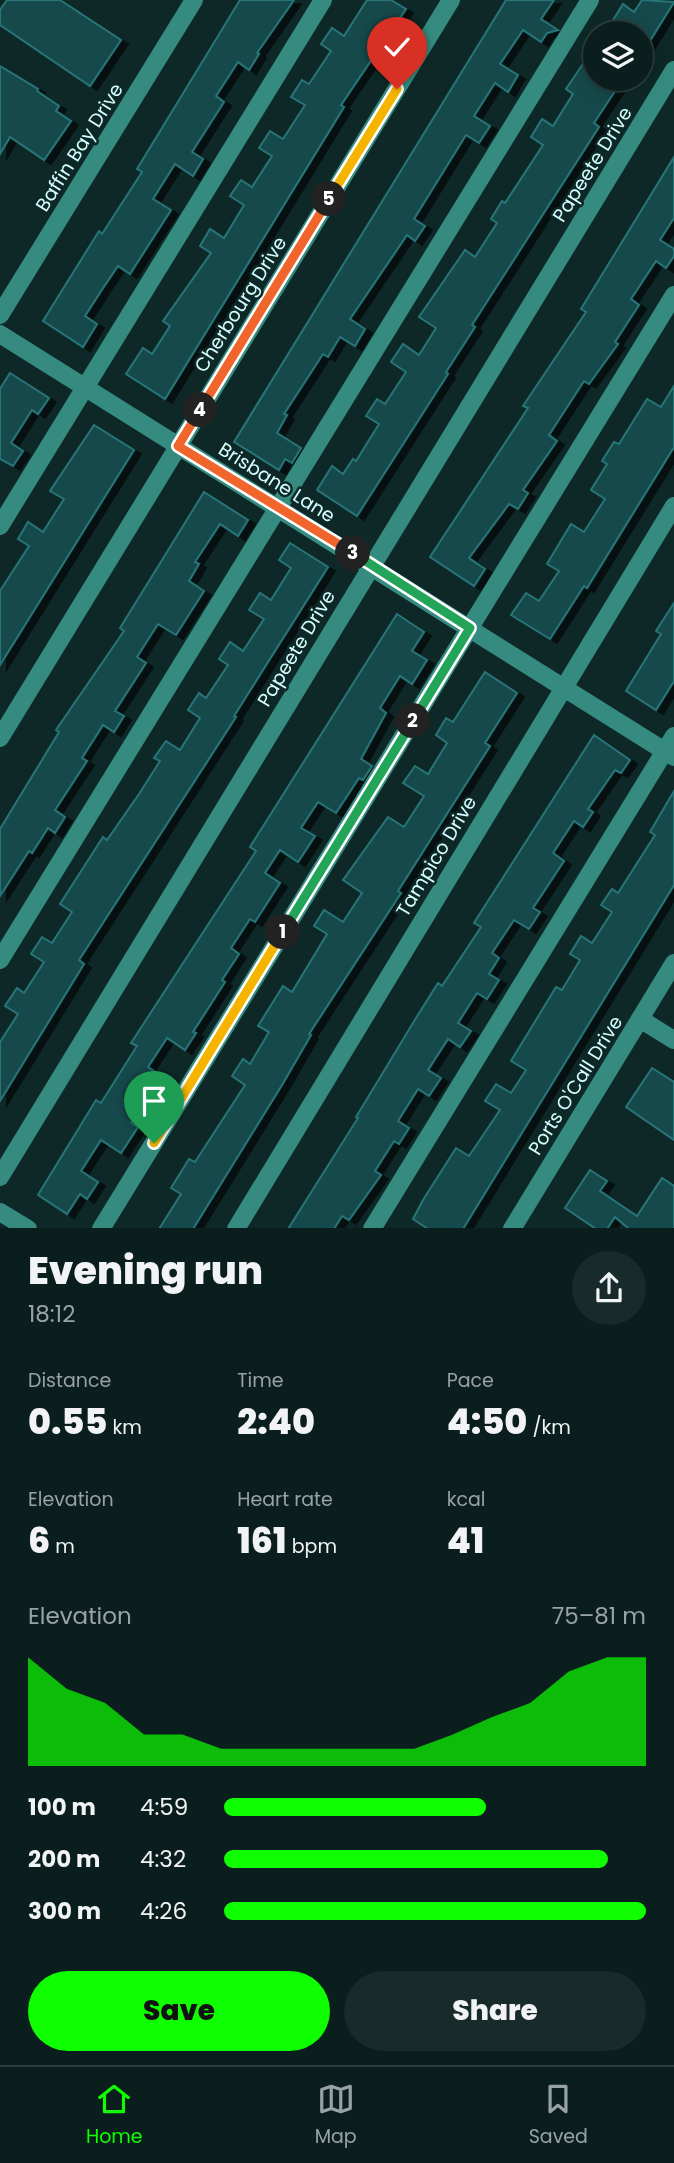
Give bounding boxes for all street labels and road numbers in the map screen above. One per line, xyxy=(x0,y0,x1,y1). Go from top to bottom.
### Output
street label: Baffin Bay Drive xyxy=(29,78,130,217)
street label: Papeete Drive xyxy=(546,101,639,227)
street label: Cherbourg Drive xyxy=(188,231,293,377)
street label: Brisbane Lane xyxy=(213,436,340,529)
street label: Papeete Drive xyxy=(251,585,342,712)
street label: Tampico Drive xyxy=(390,791,483,922)
street label: Ports O'Call Drive xyxy=(522,1010,629,1160)

